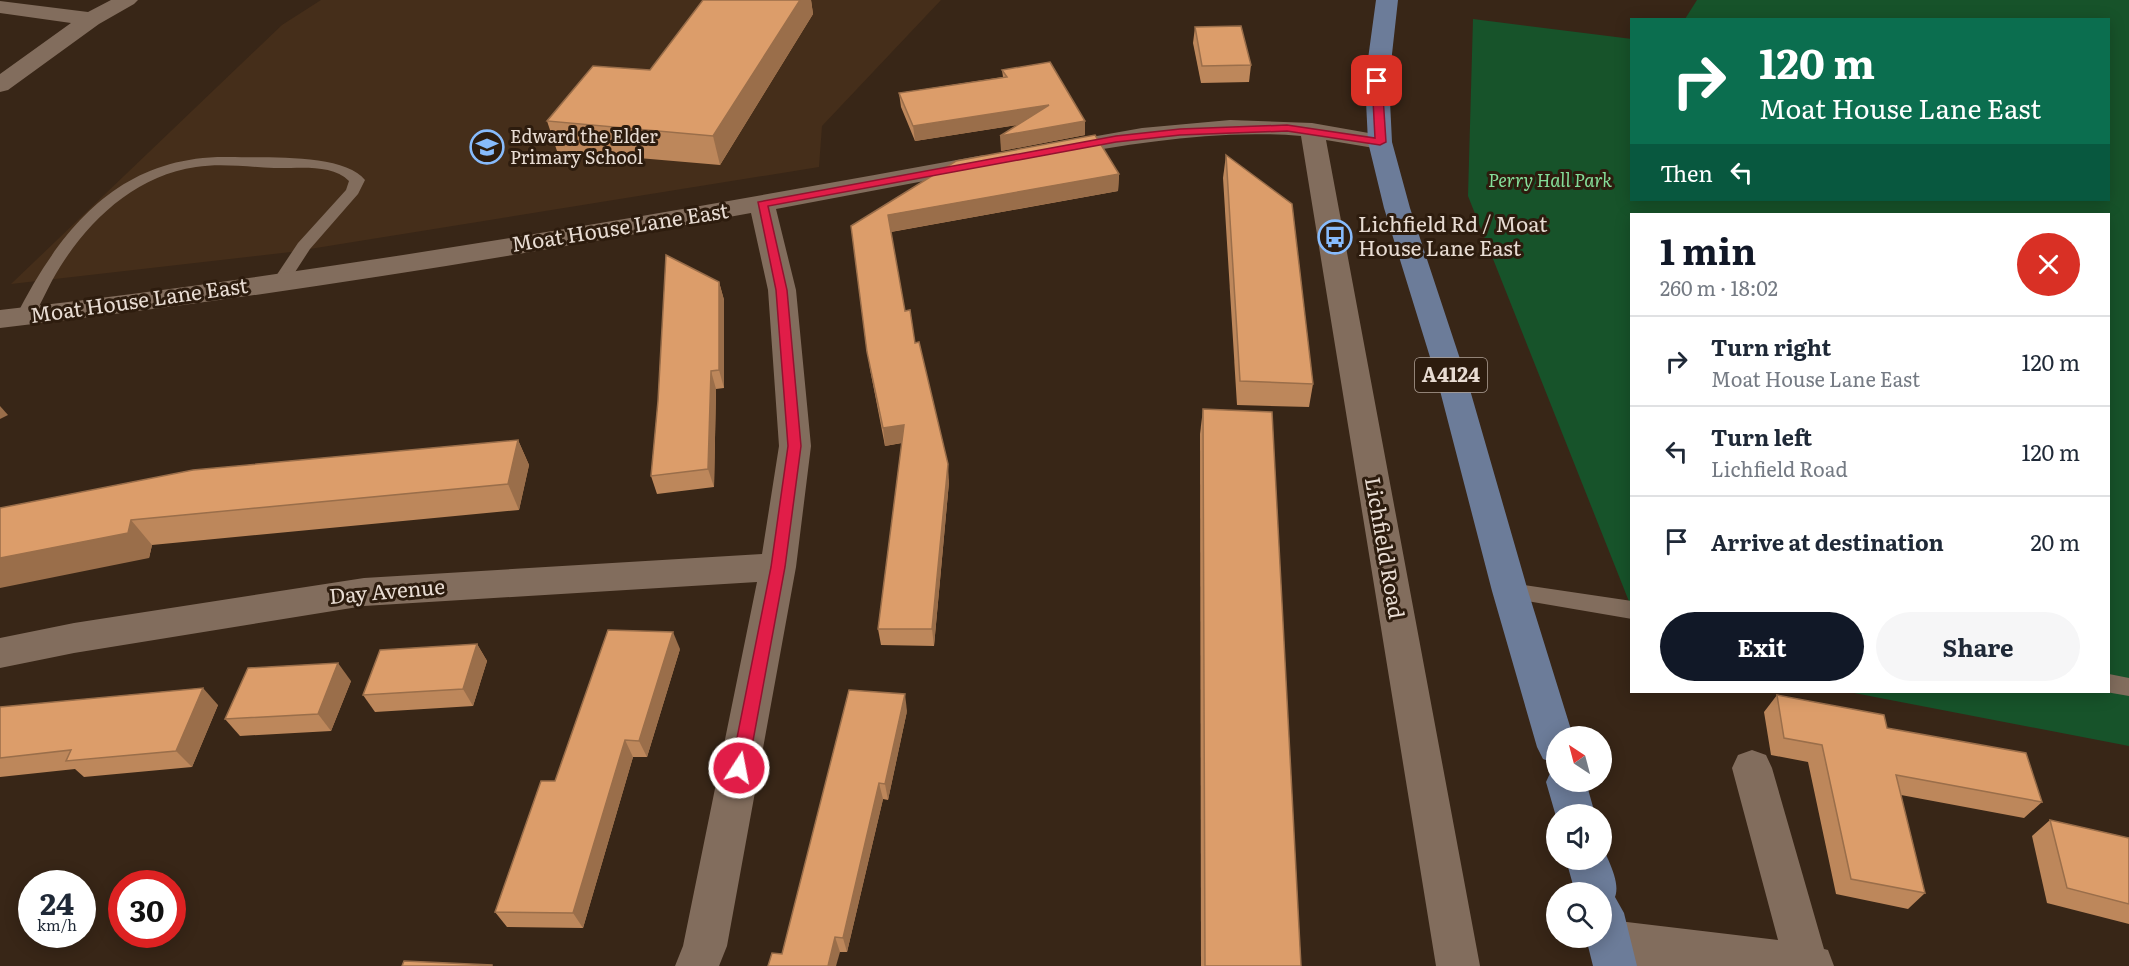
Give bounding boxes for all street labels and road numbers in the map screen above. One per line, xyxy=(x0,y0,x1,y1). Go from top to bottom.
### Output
street label: Moat House Lane East xyxy=(509,193,731,258)
street label: Moat House Lane East xyxy=(28,268,250,329)
road number: A4124 xyxy=(1415,358,1487,392)
street label: Lichfield Road xyxy=(1359,474,1414,621)
street label: Day Avenue xyxy=(328,569,446,610)

